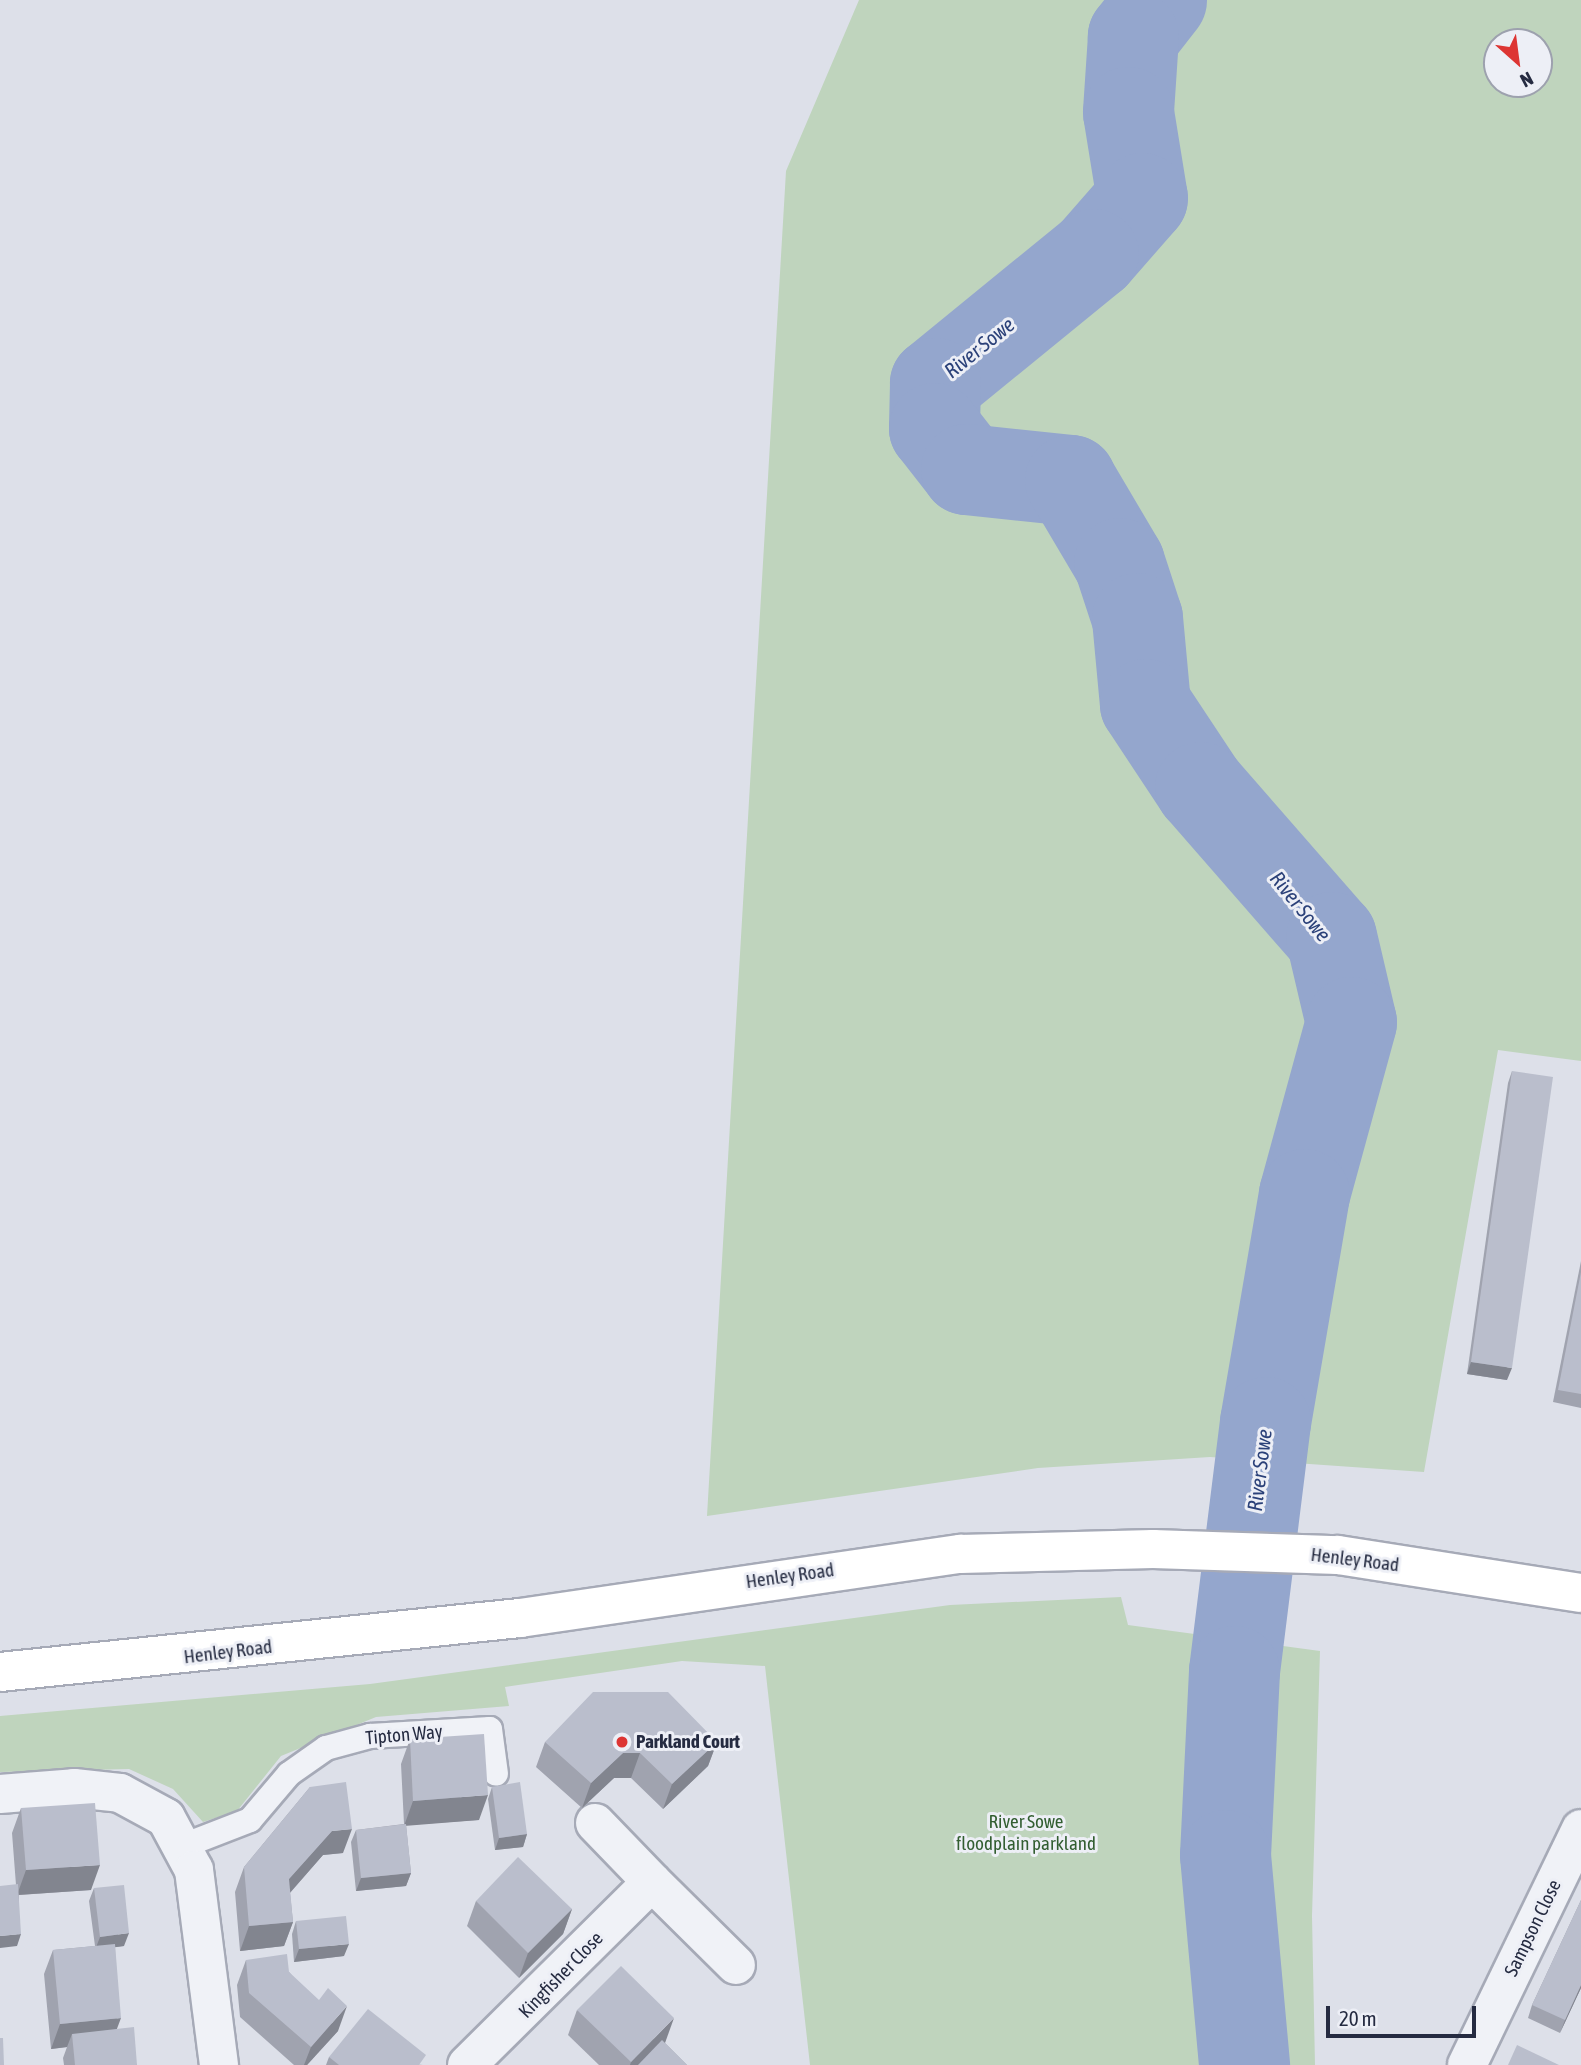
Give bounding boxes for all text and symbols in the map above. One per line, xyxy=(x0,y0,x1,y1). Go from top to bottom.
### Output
north arrow xyxy=(1483,28,1553,98)
text: N xyxy=(1517,67,1537,92)
water label: River Sowe xyxy=(939,311,1019,383)
water label: River Sowe xyxy=(1265,866,1337,946)
water label: River Sowe xyxy=(1241,1427,1277,1513)
street label: Henley Road xyxy=(1310,1543,1400,1577)
street label: Henley Road xyxy=(744,1559,836,1593)
street label: Henley Road xyxy=(183,1635,273,1669)
street label: Tipton Way xyxy=(365,1720,443,1750)
place label: Parkland Court xyxy=(636,1731,740,1753)
marker: Parkland Court xyxy=(614,1734,630,1750)
park label: River Sowe floodplain parkland xyxy=(956,1811,1096,1855)
street label: Sampson Close xyxy=(1500,1876,1566,1980)
street label: Kingfisher Close xyxy=(514,1927,608,2023)
scale bar xyxy=(1329,1992,1480,2036)
text: 20 m xyxy=(1339,2006,1377,2030)

